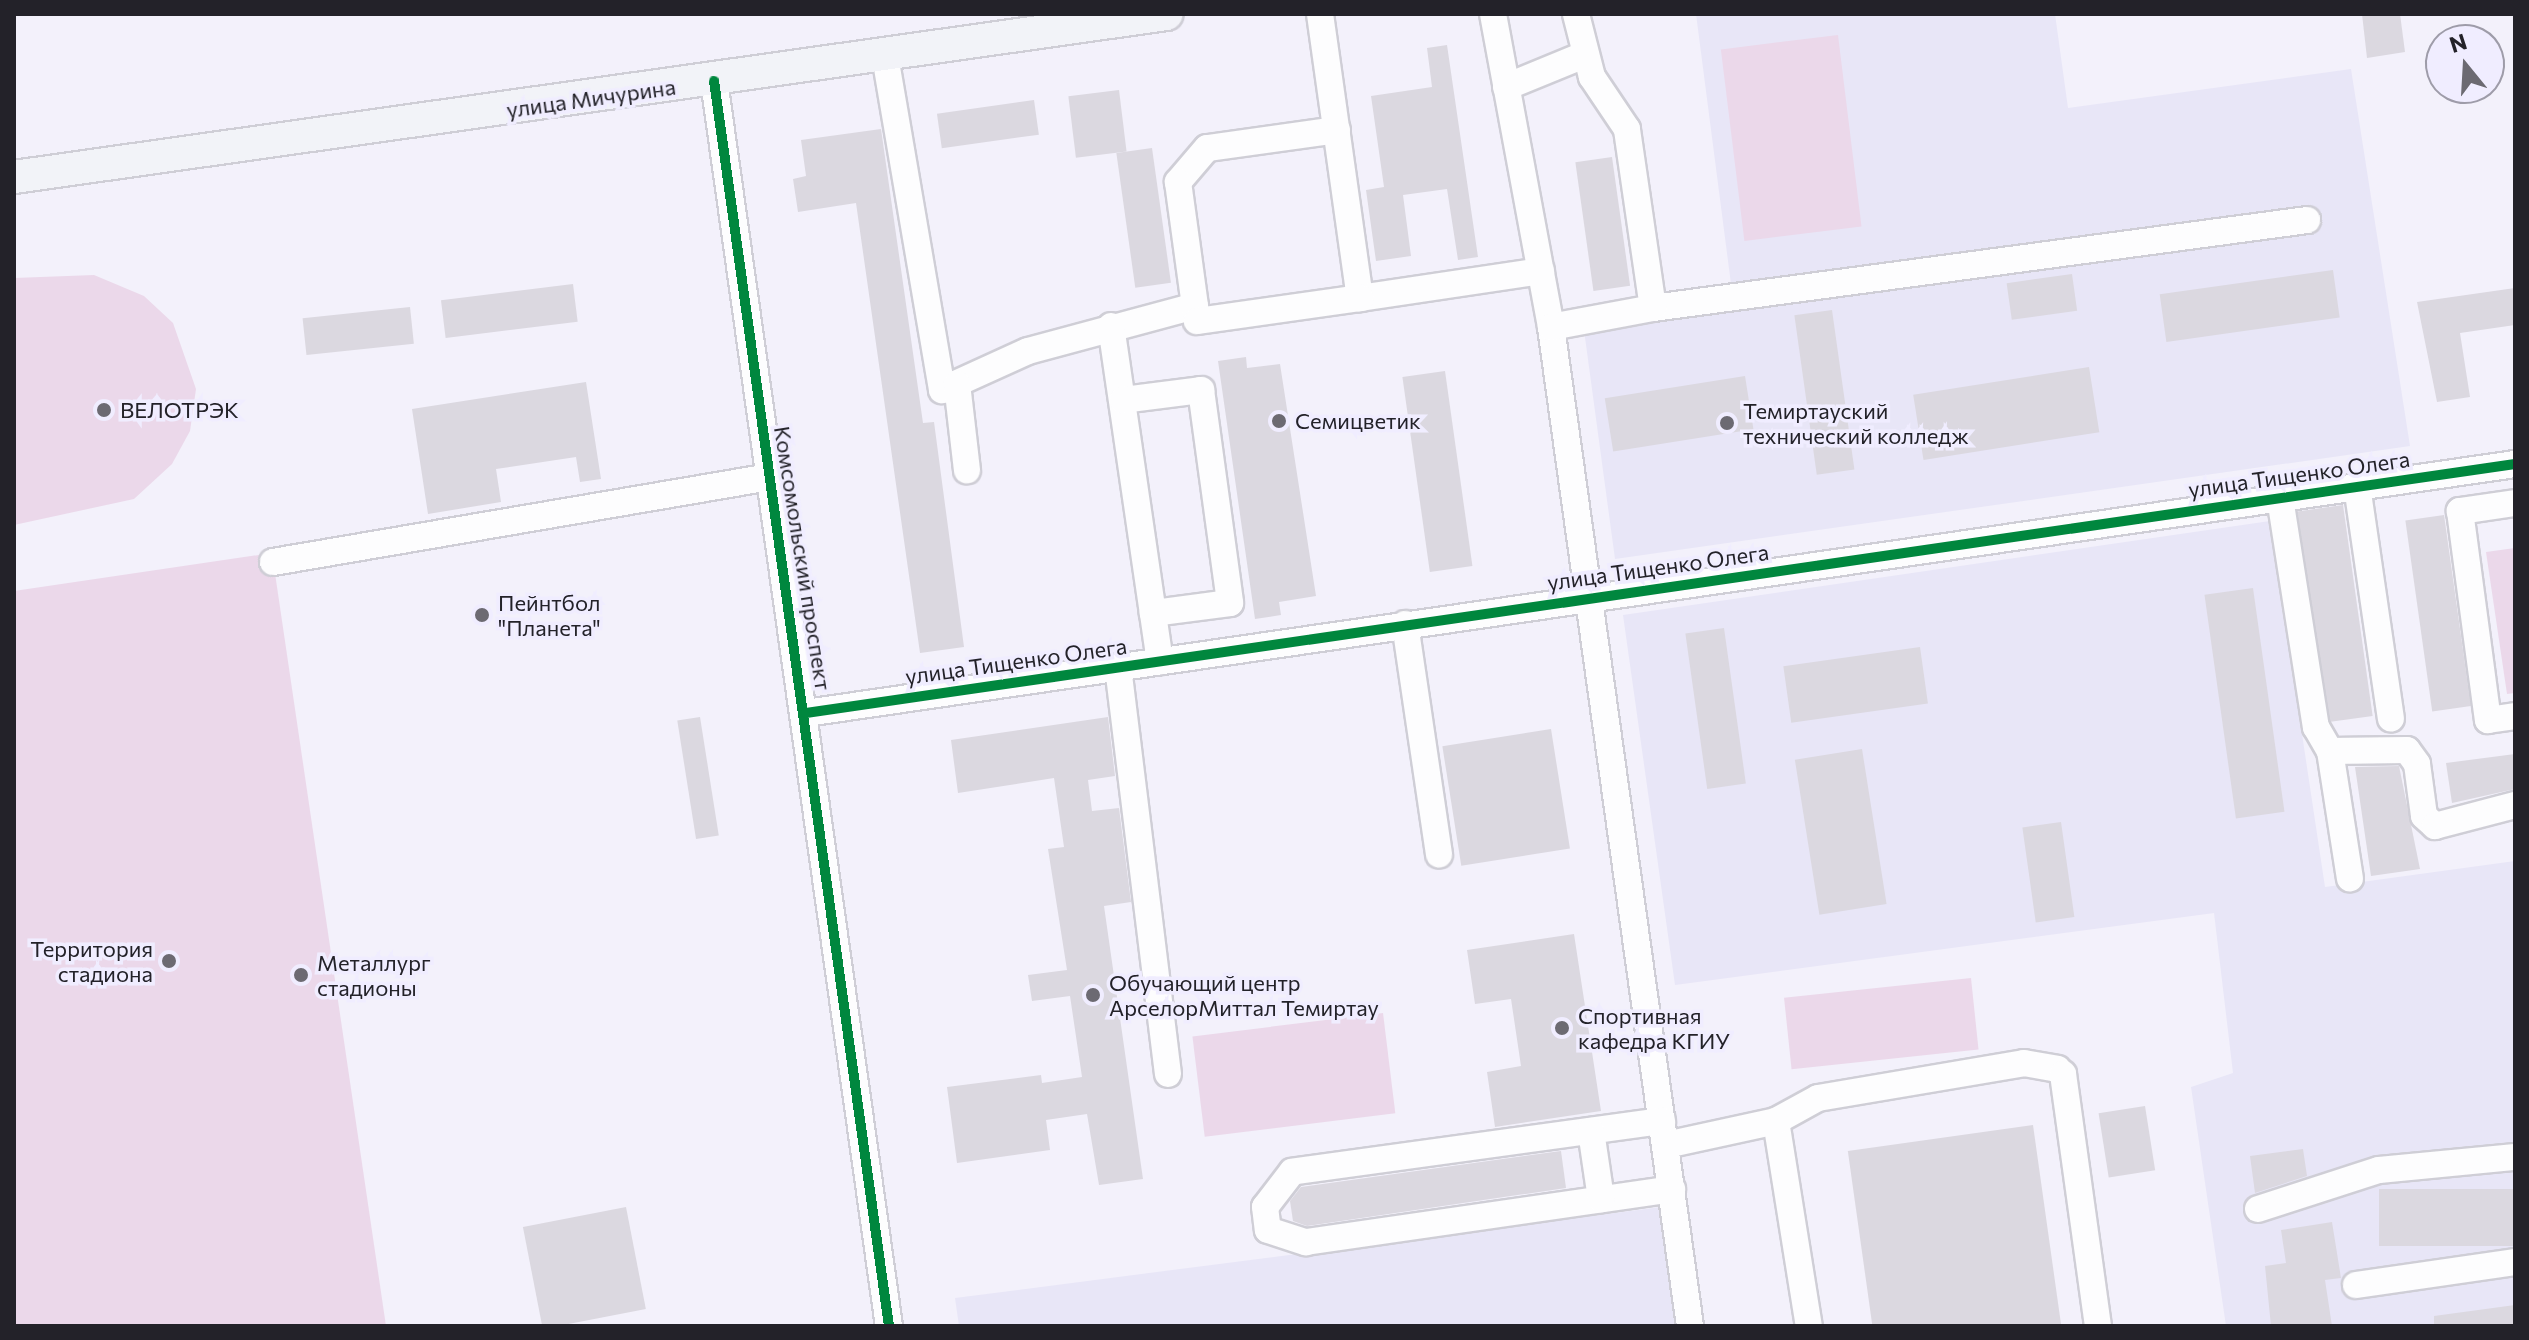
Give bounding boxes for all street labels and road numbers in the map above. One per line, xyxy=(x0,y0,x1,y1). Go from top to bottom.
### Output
street label: улица Мичурина xyxy=(505,73,677,123)
street label: Комсомольский проспект xyxy=(769,424,837,692)
street label: улица Тищенко Олега xyxy=(2186,445,2412,503)
street label: улица Тищенко Олега xyxy=(1545,538,1771,596)
street label: улица Тищенко Олега xyxy=(903,632,1129,690)

